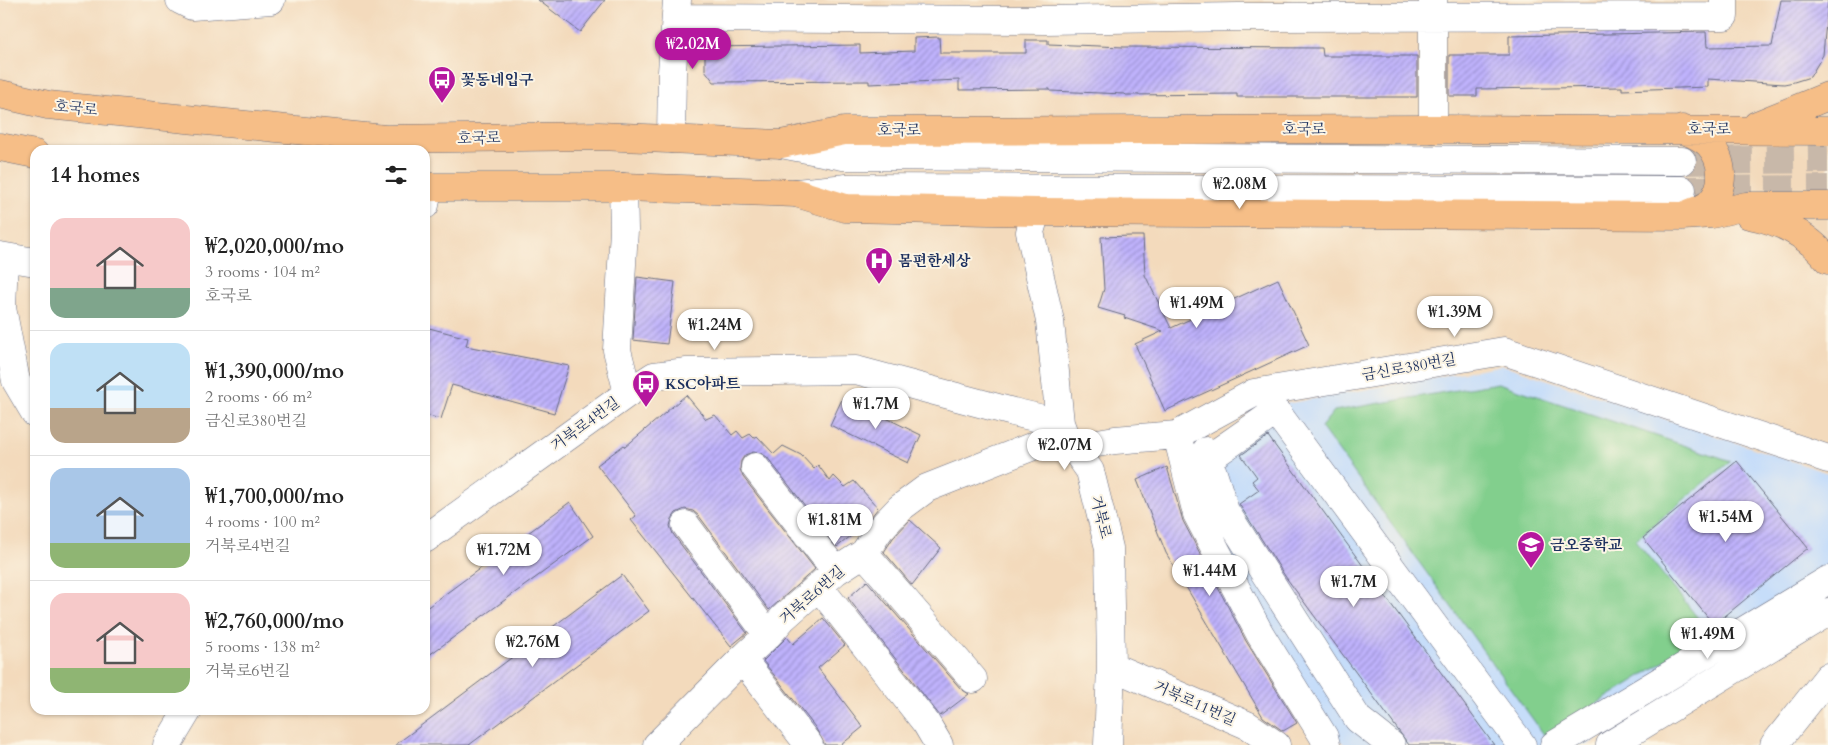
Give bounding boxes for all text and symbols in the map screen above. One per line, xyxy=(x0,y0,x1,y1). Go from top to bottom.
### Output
pin: ₩2.02M xyxy=(652,28,734,70)
text: ₩2.02M xyxy=(666,33,720,55)
bus stop icon: 꽃동네입구 xyxy=(427,65,457,104)
place label: 꽃동네입구 xyxy=(461,70,534,90)
street label: 호국로 xyxy=(53,96,99,120)
street label: 호국로 xyxy=(1282,119,1326,139)
street label: 호국로 xyxy=(1687,119,1731,139)
street label: 호국로 xyxy=(877,120,921,140)
street label: 호국로 xyxy=(457,128,501,148)
text: 14 homes xyxy=(50,161,140,190)
icon: filters xyxy=(382,161,410,189)
pin: ₩2.08M xyxy=(1199,168,1281,210)
text: ₩2.08M xyxy=(1213,173,1267,195)
text: ₩2,020,000/mo xyxy=(205,232,344,261)
icon: home xyxy=(90,238,150,298)
hospital icon: 몸편한세상 xyxy=(864,246,894,285)
place label: 몸편한세상 xyxy=(898,251,971,271)
text: 3 rooms · 104 m² xyxy=(205,261,320,283)
text: 호국로 xyxy=(205,285,251,307)
pin: ₩1.49M xyxy=(1156,286,1238,329)
text: ₩1.49M xyxy=(1170,292,1224,314)
pin: ₩1.39M xyxy=(1414,296,1496,338)
text: ₩1.39M xyxy=(1428,301,1482,323)
pin: ₩1.24M xyxy=(674,308,756,351)
text: ₩1.24M xyxy=(688,314,742,336)
street label: 금신로380번길 xyxy=(1360,349,1458,385)
text: ₩1,390,000/mo xyxy=(205,357,344,386)
icon: home xyxy=(90,363,150,423)
bus stop icon: KSC아파트 xyxy=(631,369,661,408)
place label: KSC아파트 xyxy=(665,374,741,394)
text: 2 rooms · 66 m² xyxy=(205,386,312,408)
pin: ₩1.7M xyxy=(841,388,911,430)
street label: 거북로4번길 xyxy=(547,392,623,456)
text: ₩1.7M xyxy=(853,393,899,415)
text: 금신로380번길 xyxy=(205,410,307,432)
pin: ₩2.07M xyxy=(1024,428,1106,471)
text: ₩2.07M xyxy=(1038,434,1092,456)
text: ₩1,700,000/mo xyxy=(205,482,344,511)
icon: home xyxy=(90,488,150,548)
street label: 거북로 xyxy=(1086,493,1116,541)
pin: ₩1.54M xyxy=(1685,500,1767,543)
pin: ₩1.81M xyxy=(794,504,876,546)
text: ₩1.54M xyxy=(1699,506,1753,528)
text: ₩1.81M xyxy=(808,509,862,531)
text: 4 rooms · 100 m² xyxy=(205,511,320,533)
school or university icon: 금오중학교 xyxy=(1516,530,1546,569)
pin: ₩1.72M xyxy=(463,534,545,576)
text: 거북로4번길 xyxy=(205,535,290,557)
place label: 금오중학교 xyxy=(1550,535,1623,555)
text: ₩1.72M xyxy=(477,539,531,561)
pin: ₩1.44M xyxy=(1169,554,1251,597)
text: ₩1.44M xyxy=(1183,560,1237,582)
street label: 거북로6번길 xyxy=(775,561,849,629)
pin: ₩1.7M xyxy=(1319,566,1389,608)
text: ₩1.7M xyxy=(1331,571,1377,593)
text: ₩2,760,000/mo xyxy=(205,607,344,636)
icon: home xyxy=(90,613,150,673)
pin: ₩1.49M xyxy=(1667,618,1749,660)
text: ₩1.49M xyxy=(1681,623,1735,645)
pin: ₩2.76M xyxy=(492,626,574,668)
text: ₩2.76M xyxy=(506,631,560,653)
text: 5 rooms · 138 m² xyxy=(205,636,320,658)
text: 거북로6번길 xyxy=(205,660,290,682)
street label: 거북로11번길 xyxy=(1151,676,1239,730)

